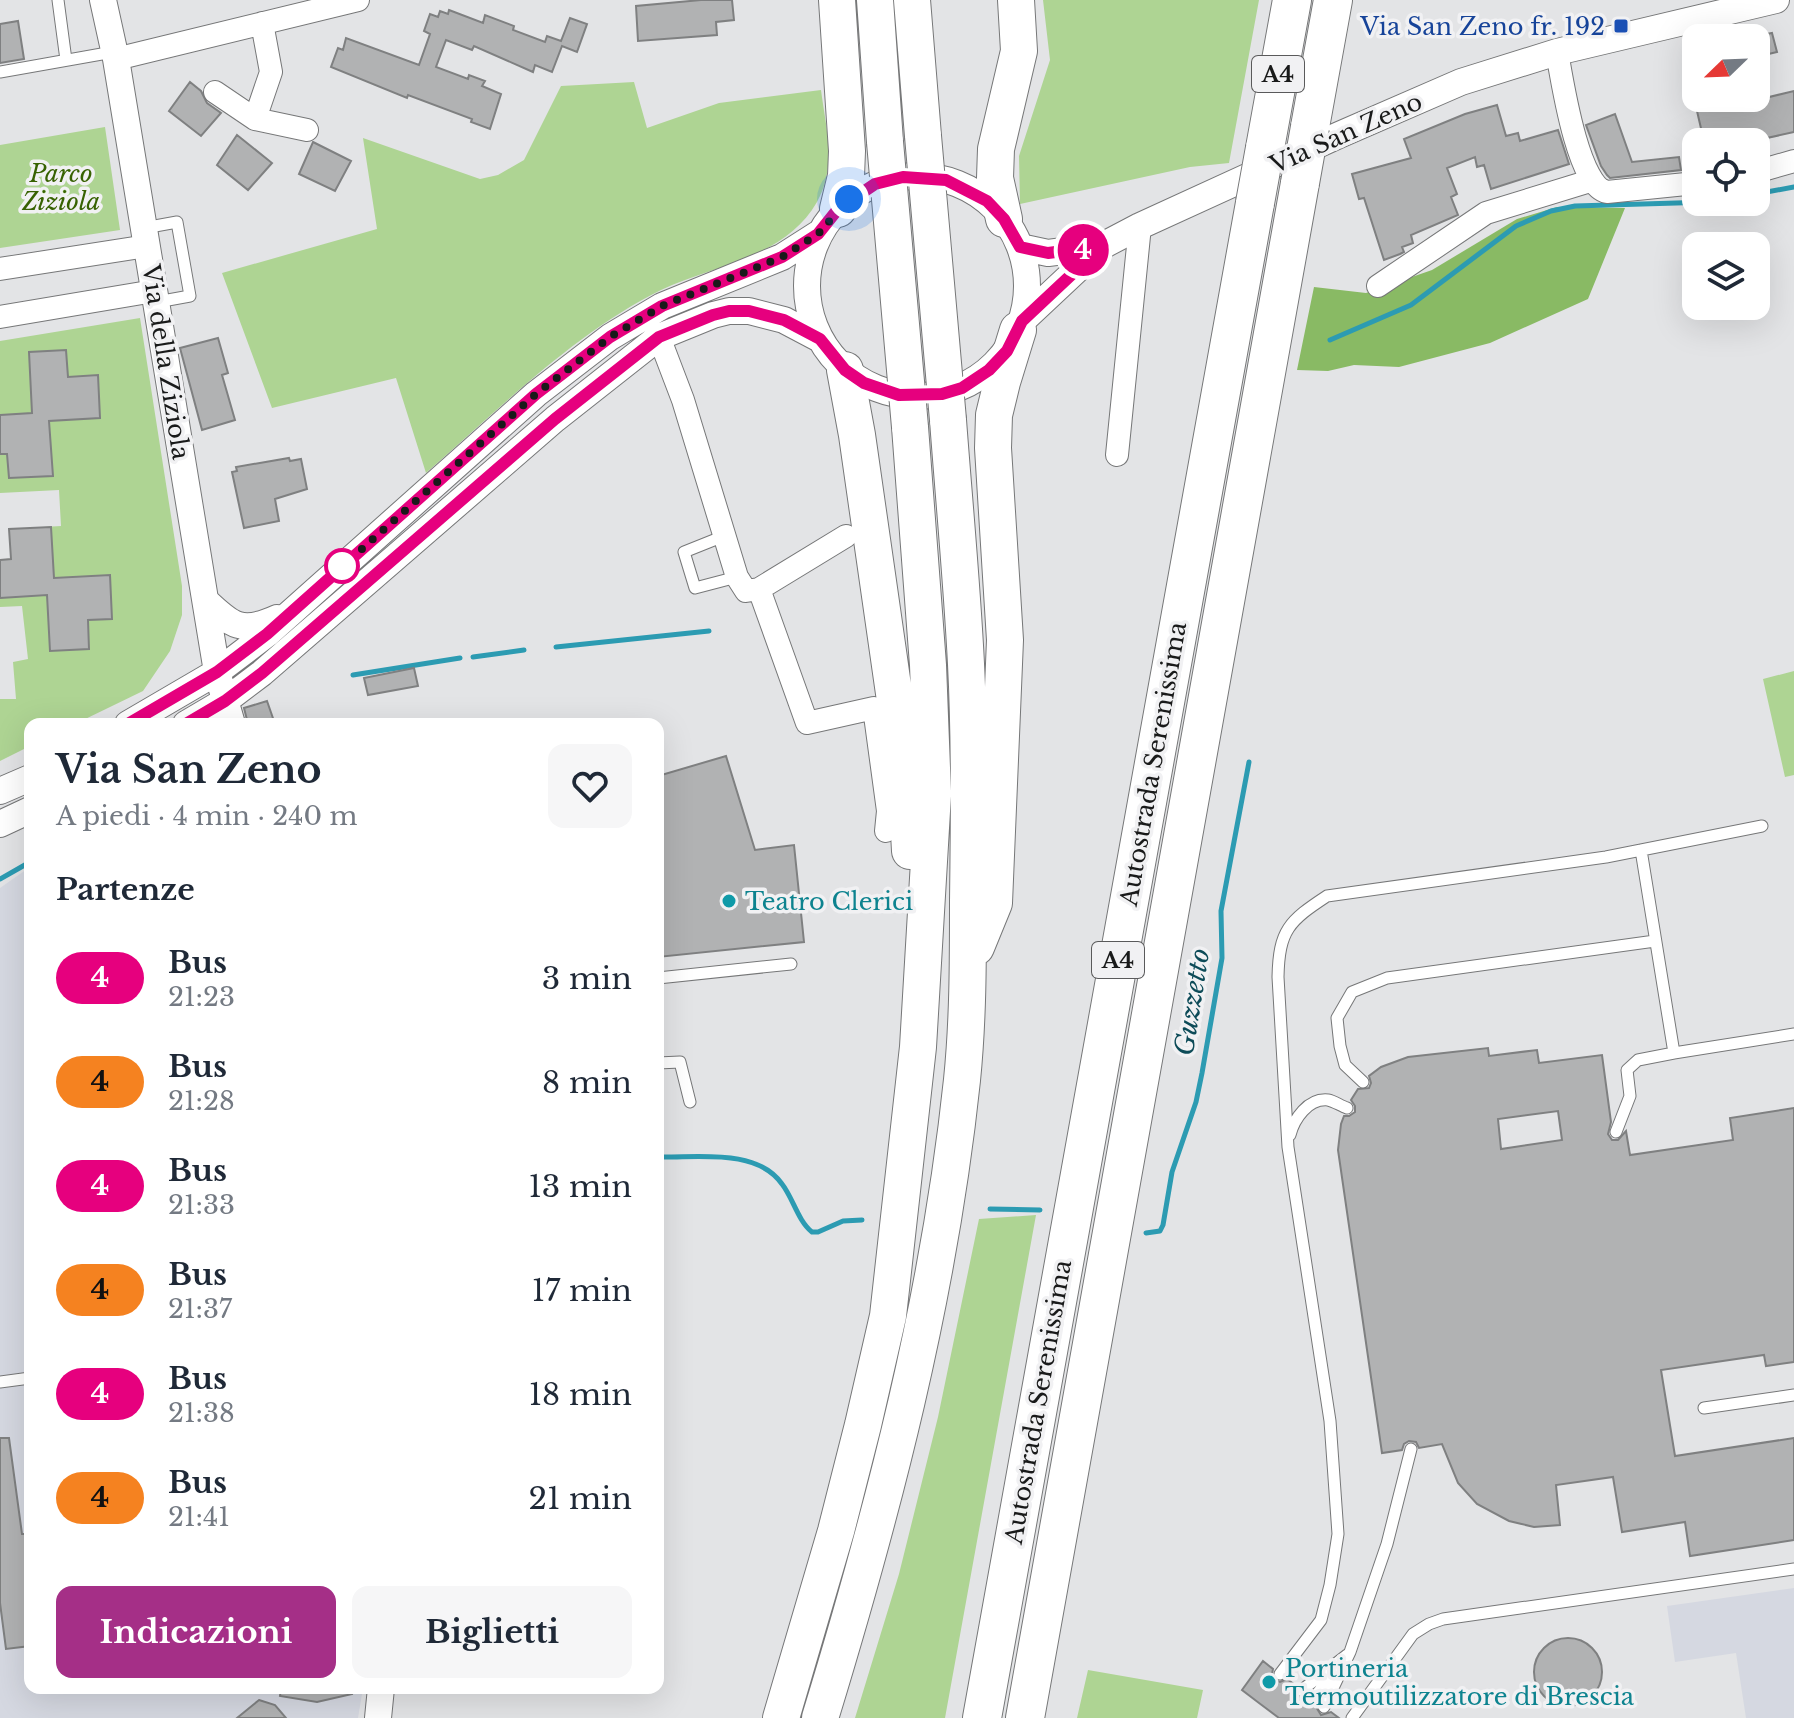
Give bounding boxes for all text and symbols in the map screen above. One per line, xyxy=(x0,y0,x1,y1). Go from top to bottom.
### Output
place label: Via San Zeno fr. 192 xyxy=(1359,12,1605,41)
marker: Via San Zeno fr. 192 xyxy=(1612,17,1630,35)
north arrow xyxy=(1682,24,1770,112)
map controls xyxy=(1682,24,1770,320)
road number: A4 xyxy=(1252,56,1304,92)
street label: Via San Zeno xyxy=(1265,87,1427,180)
button: locate xyxy=(1682,128,1770,216)
park label: Parco Ziziola xyxy=(21,159,100,216)
your location xyxy=(829,179,869,219)
line badge: 4 xyxy=(1057,224,1109,276)
text: 4 xyxy=(1074,232,1092,267)
button: layers xyxy=(1682,232,1770,320)
street label: Via della Ziziola xyxy=(136,261,196,462)
unlabelled marker xyxy=(325,549,359,583)
street label: Autostrada Serenissima xyxy=(1114,619,1192,909)
button: heart xyxy=(548,744,632,828)
text: Via San Zeno xyxy=(56,746,322,793)
text: A piedi · 4 min · 240 m xyxy=(56,800,357,832)
text: Partenze xyxy=(56,871,195,908)
place label: Teatro Clerici xyxy=(745,887,913,916)
marker: Teatro Clerici xyxy=(720,892,738,910)
road number: A4 xyxy=(1092,942,1144,978)
text: Bus xyxy=(168,944,227,981)
water label: Guzzetto xyxy=(1168,946,1216,1058)
text: 4 xyxy=(91,960,109,995)
text: 3 min xyxy=(542,960,632,997)
text: 21:23 xyxy=(168,981,235,1013)
text: Bus xyxy=(168,1048,227,1085)
text: 4 xyxy=(91,1064,109,1099)
text: 8 min xyxy=(542,1064,632,1101)
text: 21:28 xyxy=(168,1085,235,1117)
text: Bus xyxy=(168,1152,227,1189)
text: 4 xyxy=(91,1168,109,1203)
text: 13 min xyxy=(528,1168,632,1205)
text: 21:33 xyxy=(168,1189,235,1221)
text: Bus xyxy=(168,1256,227,1293)
street label: Autostrada Serenissima xyxy=(999,1257,1077,1547)
text: 4 xyxy=(91,1272,109,1307)
text: 17 min xyxy=(532,1272,632,1309)
text: 21:37 xyxy=(168,1293,232,1325)
text: Bus xyxy=(168,1360,227,1397)
text: 4 xyxy=(91,1376,109,1411)
text: 18 min xyxy=(529,1376,632,1413)
text: 21:38 xyxy=(168,1397,235,1429)
text: Bus xyxy=(168,1464,227,1501)
text: 4 xyxy=(91,1480,109,1515)
text: 21 min xyxy=(528,1480,632,1517)
text: 21:41 xyxy=(168,1501,230,1533)
button: Indicazioni xyxy=(56,1586,336,1678)
button: Biglietti xyxy=(352,1586,632,1678)
place label: Portineria Termoutilizzatore di Brescia xyxy=(1285,1654,1635,1711)
marker: Portineria Termoutilizzatore di Brescia xyxy=(1260,1673,1278,1691)

